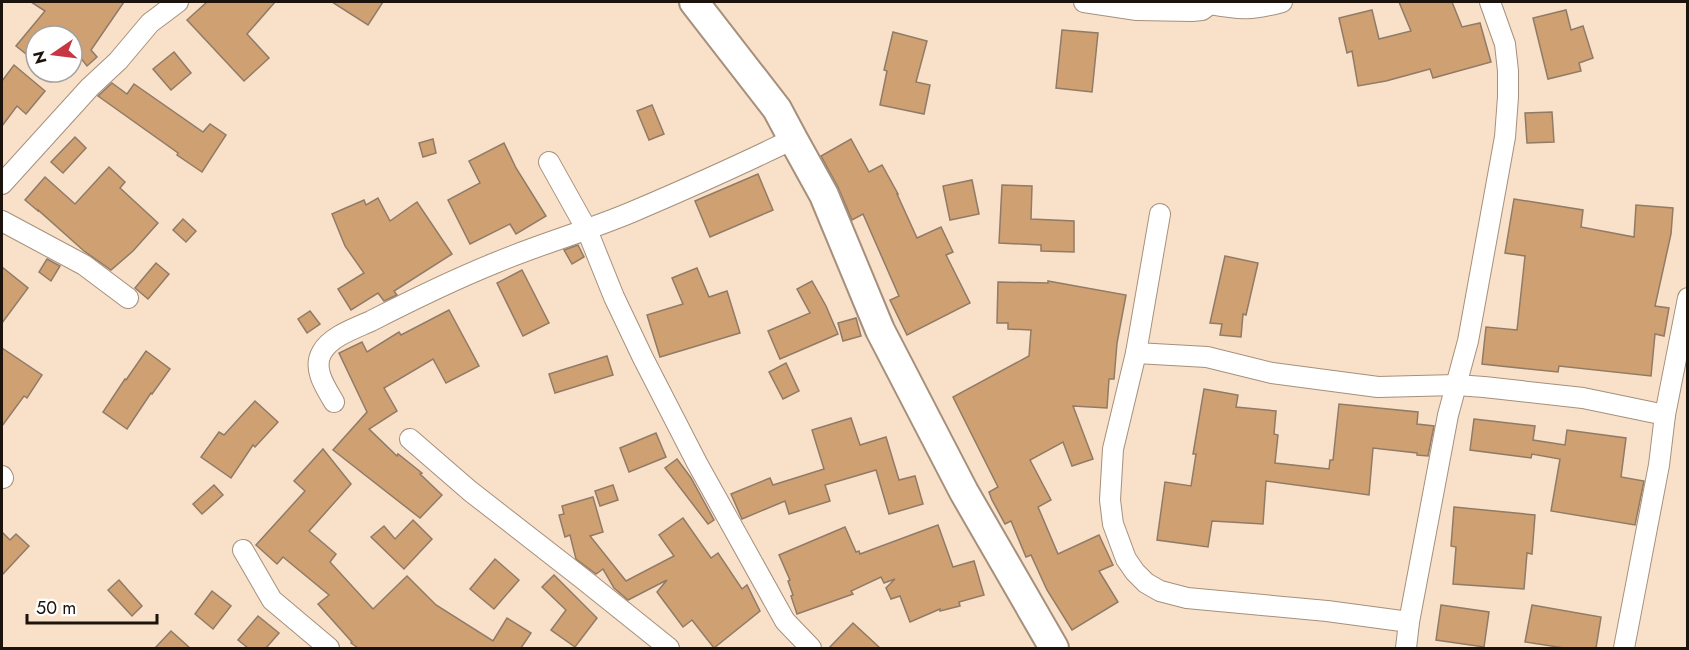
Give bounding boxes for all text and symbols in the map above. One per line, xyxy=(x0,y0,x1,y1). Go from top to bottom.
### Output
north arrow xyxy=(24,24,84,84)
text: N xyxy=(27,49,53,66)
scale bar xyxy=(27,587,158,625)
text: 50 m xyxy=(36,595,76,621)

